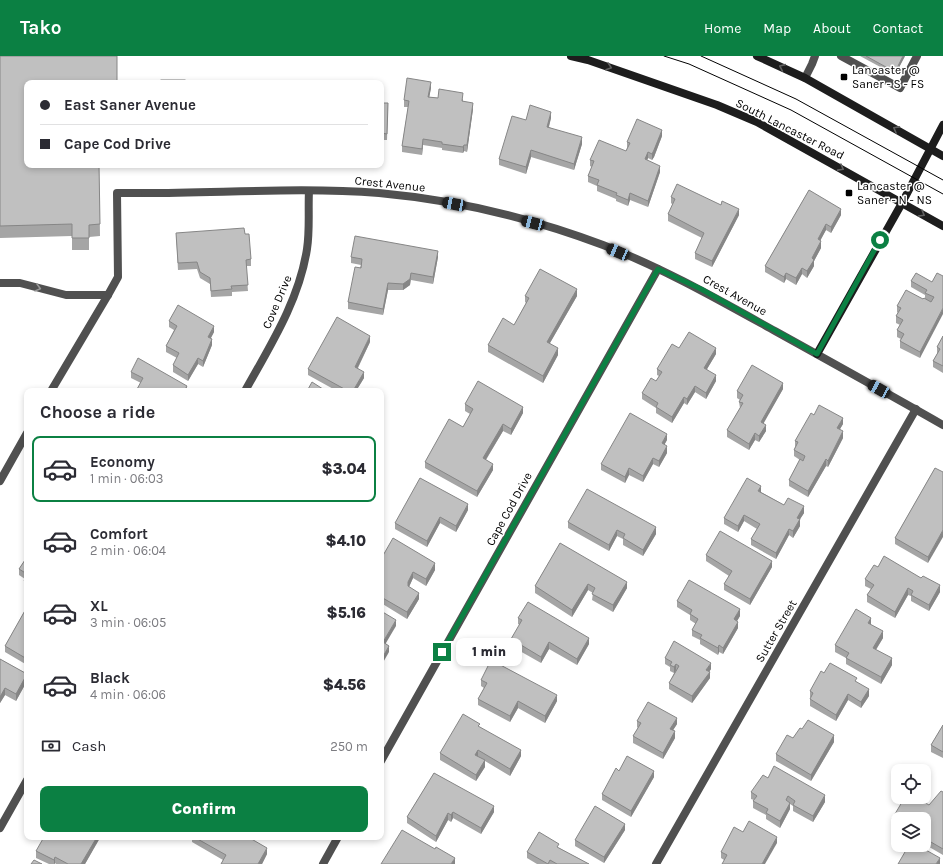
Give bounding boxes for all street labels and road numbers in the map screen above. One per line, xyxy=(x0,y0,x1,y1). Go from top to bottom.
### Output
street label: South Lancaster Road xyxy=(733,96,847,162)
street label: Crest Avenue xyxy=(354,173,426,195)
street label: Crest Avenue xyxy=(701,272,769,318)
street label: Cove Drive xyxy=(259,273,295,331)
street label: Cape Cod Drive xyxy=(483,470,535,548)
street label: Sutter Street xyxy=(752,597,800,665)

